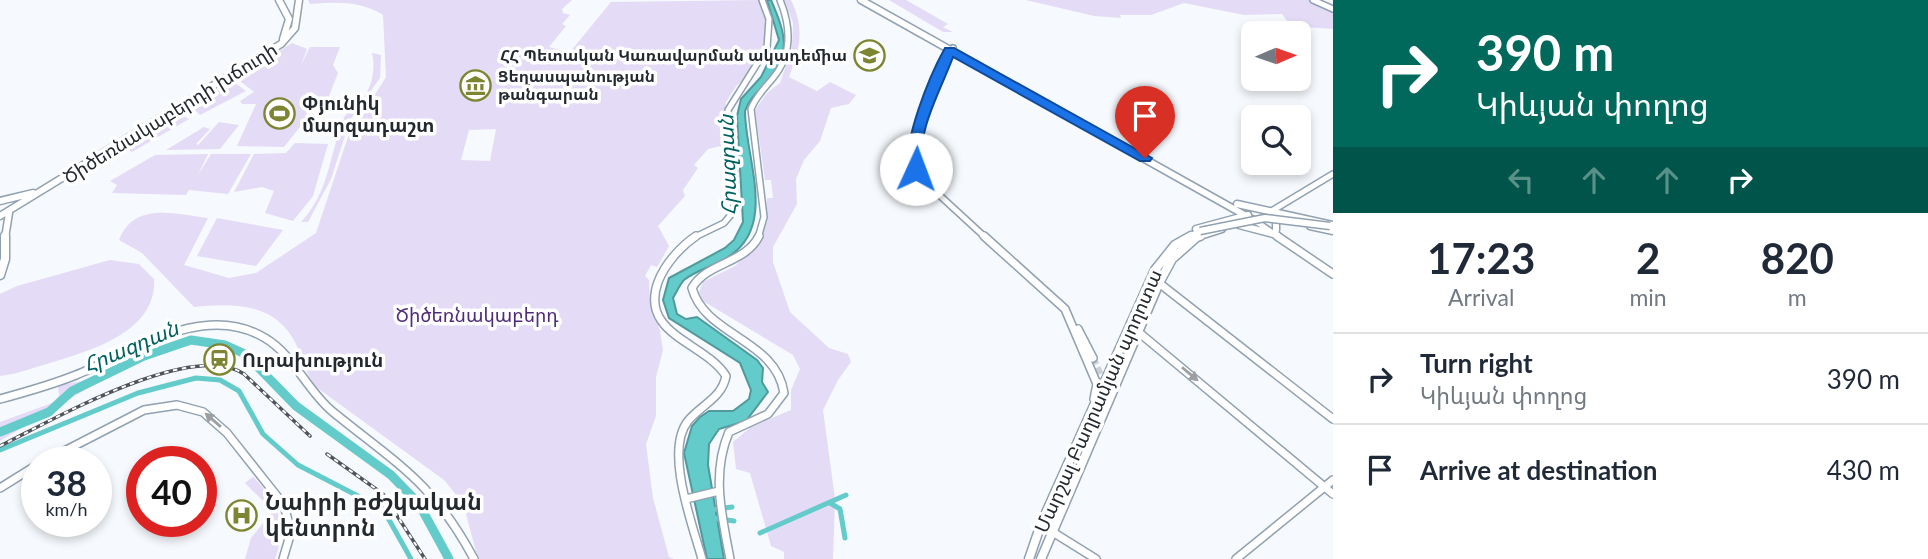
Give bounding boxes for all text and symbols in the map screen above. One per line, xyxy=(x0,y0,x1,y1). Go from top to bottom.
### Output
north arrow xyxy=(1241,21,1311,91)
map controls xyxy=(1241,21,1311,175)
text: 390 m xyxy=(1476,23,1614,81)
icon: right xyxy=(1361,28,1452,119)
street label: Ծիծեռնակաբերդի խճուղի xyxy=(58,37,282,189)
school or university icon: ՀՀ Պետական Կառավարման ակադեմիա xyxy=(853,38,887,72)
place label: ՀՀ Պետական Կառավարման ակադեմիա xyxy=(500,45,847,65)
place label: Ցեղասպանության թանգարան xyxy=(498,66,655,104)
museum icon: Ցեղասպանության թանգարան xyxy=(458,68,492,102)
text: Կիևյան փողոց xyxy=(1476,84,1709,123)
pin xyxy=(1115,86,1175,158)
place label: Փյունիկ մարզադաշտ xyxy=(302,91,434,137)
sports icon: Փյունիկ մարզադաշտ xyxy=(262,97,296,131)
icon: arrive xyxy=(1126,97,1164,135)
button: search xyxy=(1241,105,1311,175)
water label: Հրազդան xyxy=(712,113,742,216)
position arrow xyxy=(879,132,953,206)
icon: left xyxy=(1502,161,1540,199)
icon: ahead xyxy=(1575,161,1613,199)
icon: ahead xyxy=(1648,161,1686,199)
icon: right xyxy=(1721,161,1759,199)
text: 17:23 xyxy=(1427,233,1535,283)
text: 2 xyxy=(1636,233,1660,283)
text: 820 xyxy=(1761,233,1834,283)
street label: Մարշալ Բաղրամյան պողոտա xyxy=(1029,266,1167,536)
text: Arrival xyxy=(1448,283,1514,311)
text: min xyxy=(1629,283,1667,311)
text: m xyxy=(1788,283,1807,311)
park label: Ծիծեռնակաբերդ xyxy=(395,303,559,327)
water label: Հրազդան xyxy=(79,314,183,378)
station icon: Ուրախություն xyxy=(202,343,236,377)
text: Turn right xyxy=(1420,347,1533,379)
place label: Ուրախություն xyxy=(242,348,383,372)
icon: right xyxy=(1361,360,1399,398)
text: 390 m xyxy=(1827,363,1900,395)
one-way arrow xyxy=(1182,366,1199,381)
text: Կիևյան փողոց xyxy=(1420,381,1587,409)
one-way arrow xyxy=(204,413,221,428)
speed limit sign: 40 xyxy=(126,446,217,537)
icon: arrive xyxy=(1361,451,1399,489)
text: Arrive at destination xyxy=(1420,454,1657,486)
text: 430 m xyxy=(1827,454,1900,486)
text: 38 xyxy=(46,461,87,503)
place label: Նաիրի բժշկական կենտրոն xyxy=(265,487,482,542)
text: km/h xyxy=(45,498,88,520)
hospital icon: Նաիրի բժշկական կենտրոն xyxy=(225,498,259,532)

